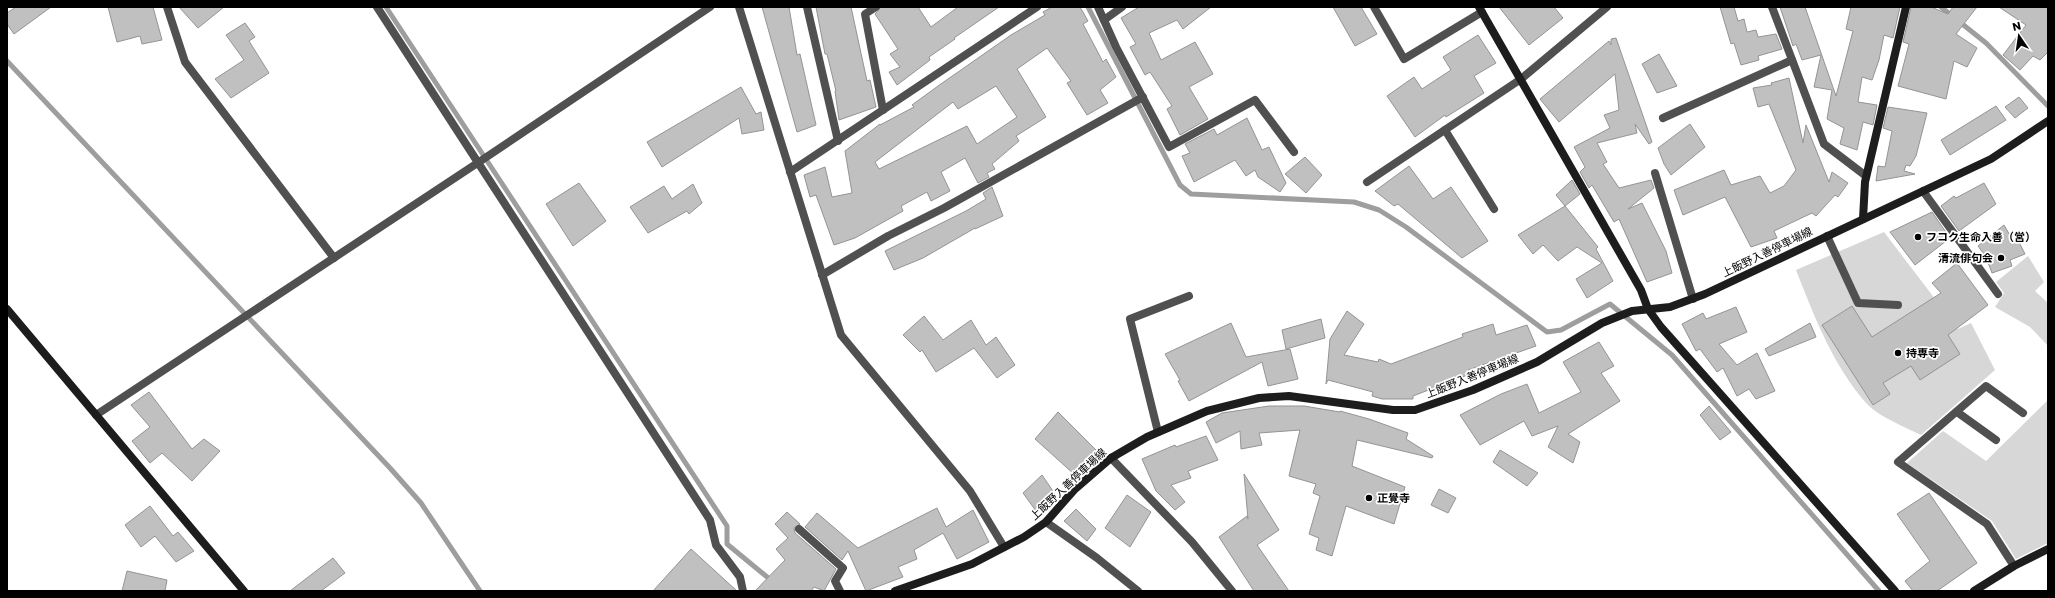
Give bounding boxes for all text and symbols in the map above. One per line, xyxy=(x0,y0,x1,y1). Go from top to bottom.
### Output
north arrow xyxy=(1999,16,2039,56)
text: N xyxy=(2011,18,2023,35)
street label: 上飯野入善停車場線 xyxy=(1719,223,1815,281)
place label: フコク生命入善（営） xyxy=(1926,229,2036,245)
marker: フコク生命入善（営） xyxy=(1913,232,1923,242)
place label: 清流俳句会 xyxy=(1938,250,1993,266)
marker: 清流俳句会 xyxy=(1996,253,2006,263)
place label: 持専寺 xyxy=(1906,345,1939,361)
marker: 持専寺 xyxy=(1893,348,1903,358)
street label: 上飯野入善停車場線 xyxy=(1423,350,1521,402)
street label: 上飯野入善停車場線 xyxy=(1026,444,1110,524)
place label: 正覺寺 xyxy=(1377,490,1410,506)
marker: 正覺寺 xyxy=(1364,493,1374,503)

